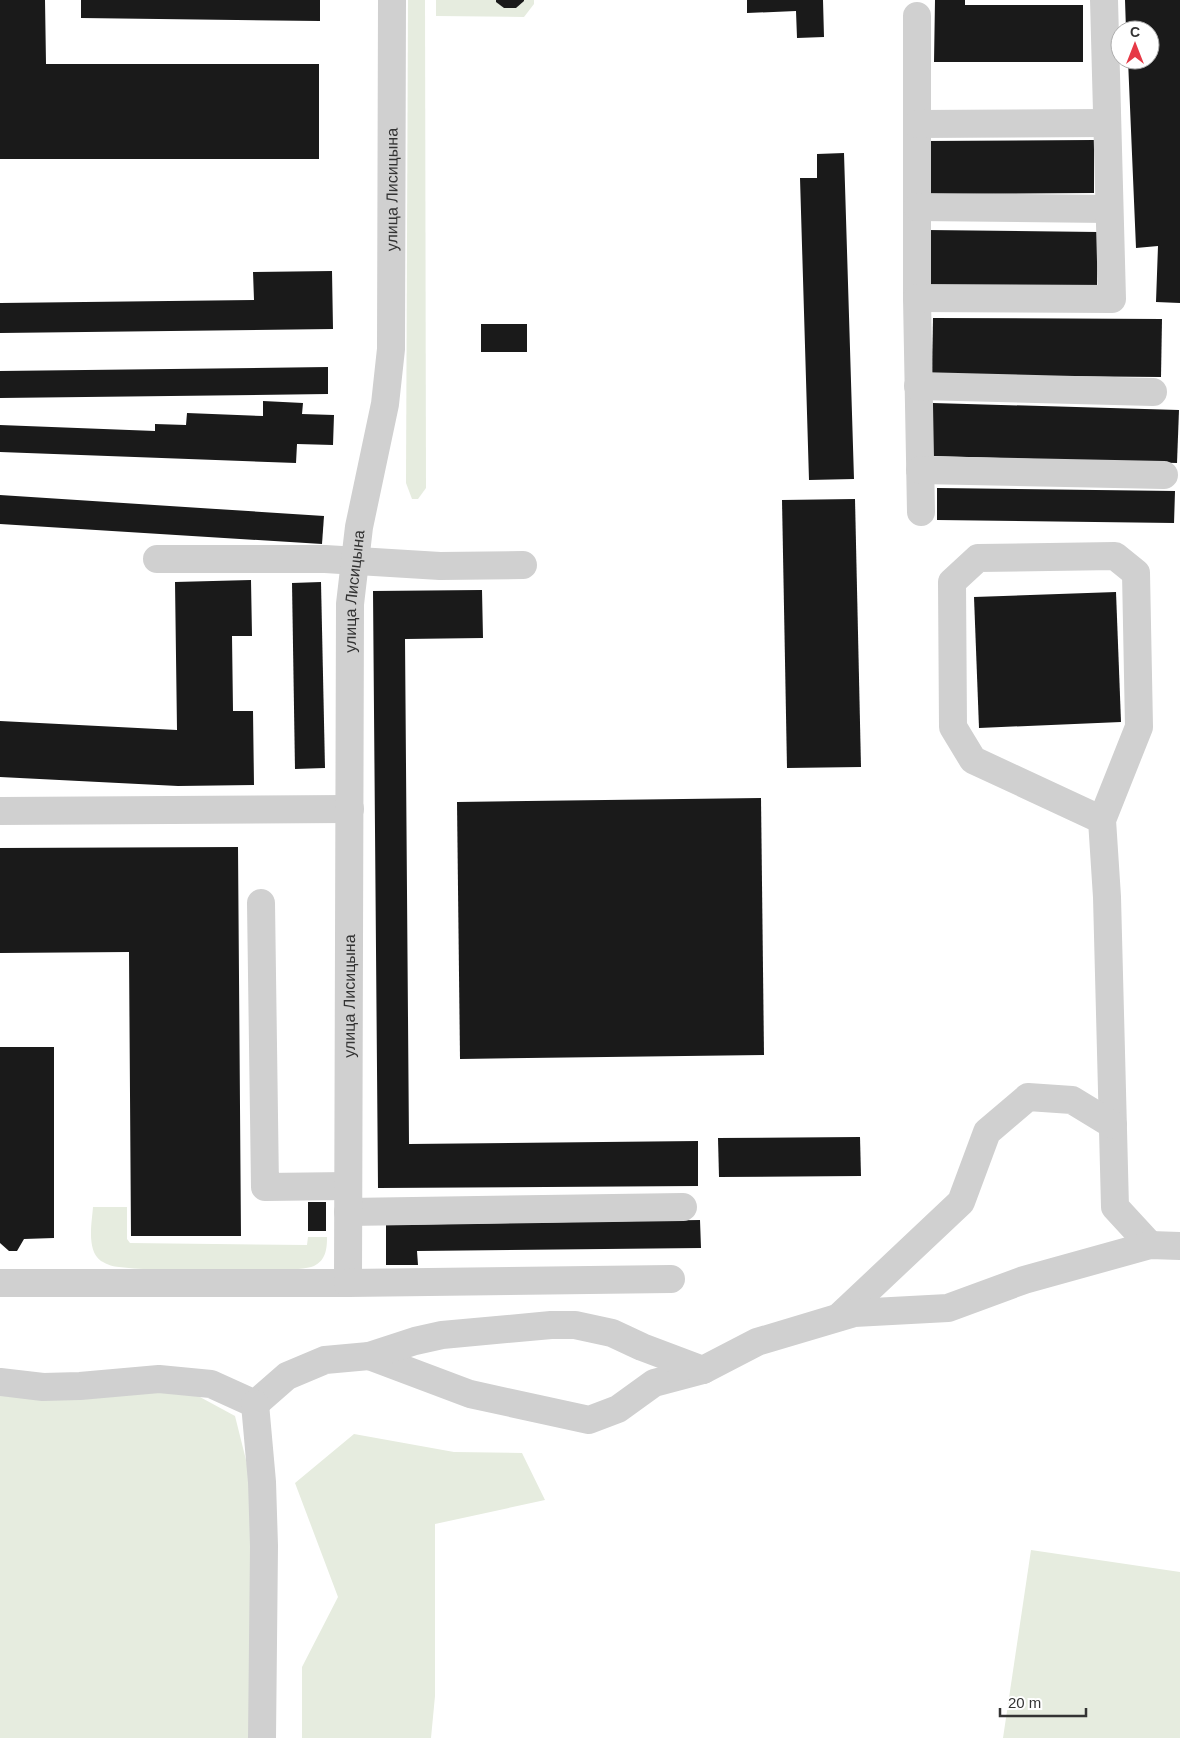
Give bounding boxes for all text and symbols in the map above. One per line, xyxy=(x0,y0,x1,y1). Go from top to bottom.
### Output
north arrow xyxy=(1110,20,1160,70)
text: С xyxy=(1130,24,1140,40)
street label: улица Лисицына xyxy=(383,128,400,251)
street label: улица Лисицына xyxy=(341,529,367,653)
street label: улица Лисицына xyxy=(340,934,358,1058)
scale bar xyxy=(1000,1686,1086,1718)
text: 20 m xyxy=(1008,1694,1041,1711)

